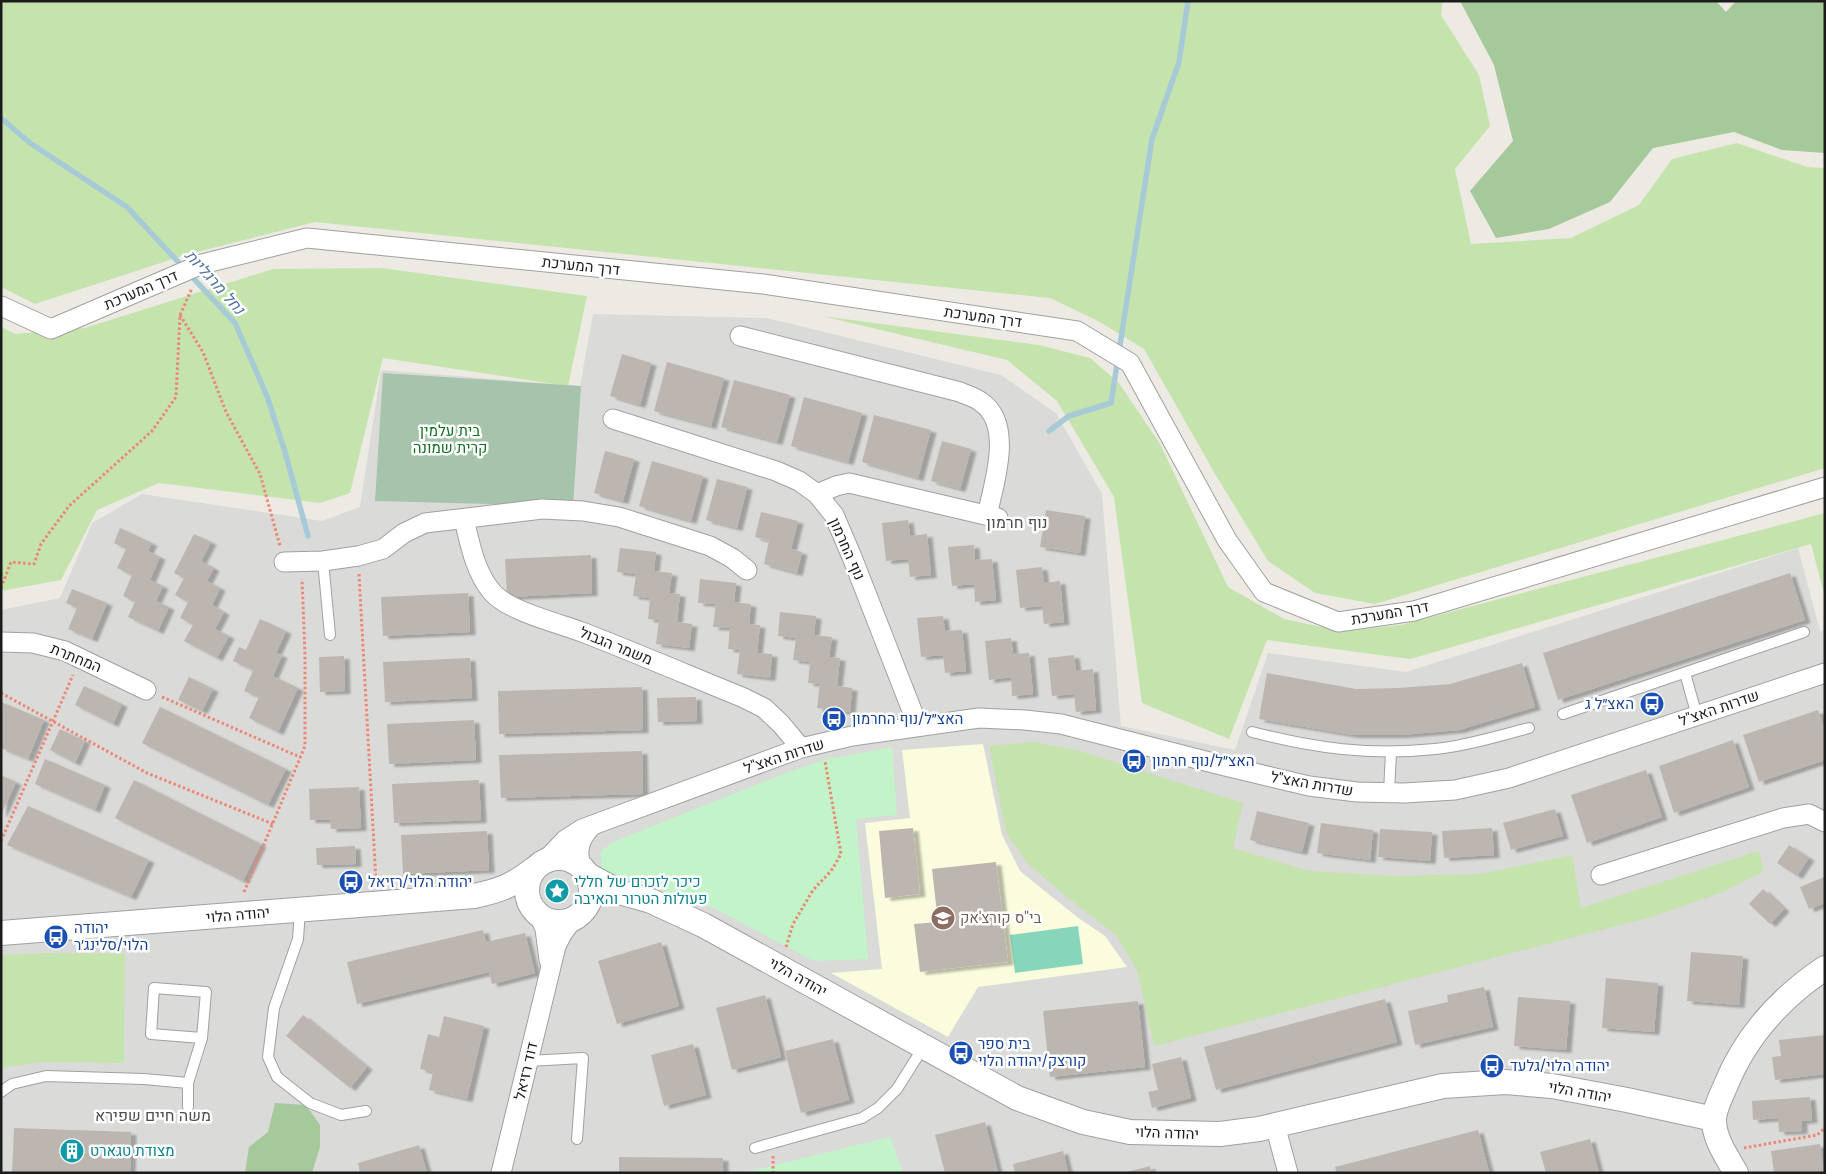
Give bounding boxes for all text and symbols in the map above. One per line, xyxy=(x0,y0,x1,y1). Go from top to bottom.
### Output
water label: נחל מרגליות xyxy=(180,245,250,320)
street label: דרך המערכת xyxy=(541,252,621,280)
street label: דרך המערכת xyxy=(101,265,181,315)
street label: דרך המערכת xyxy=(943,302,1023,332)
park label: בית עלמין קרית שמונה xyxy=(413,421,487,458)
district label: נוף חרמון xyxy=(986,512,1048,533)
street label: נוף החרמון xyxy=(824,515,870,583)
street label: דרך המערכת xyxy=(1350,596,1431,630)
street label: משמר הגבול xyxy=(577,622,655,670)
street label: המחתרת xyxy=(47,639,105,677)
street label: שדרות האצ"ל xyxy=(1676,685,1762,731)
bus stop icon: האצ״ל ג xyxy=(1639,691,1665,717)
place label: האצ״ל ג xyxy=(1585,694,1634,714)
bus stop icon: האצ״ל/נוף החרמון xyxy=(821,706,847,732)
place label: האצ״ל/נוף החרמון xyxy=(852,709,963,729)
street label: שדרות האצ"ל xyxy=(741,734,827,778)
bus stop icon: האצ״ל/נוף חרמון xyxy=(1121,748,1147,774)
place label: האצ״ל/נוף חרמון xyxy=(1152,751,1255,771)
street label: שדרות האצ"ל xyxy=(1269,767,1355,801)
bus stop icon: יהודה הלוי/רזיאל xyxy=(338,869,364,895)
place label: יהודה הלוי/רזיאל xyxy=(368,872,472,892)
place label: כיכר לזכרם של חללי פעולות הטרור והאיבה xyxy=(574,872,707,909)
place icon: כיכר לזכרם של חללי פעולות הטרור והאיבה xyxy=(544,878,570,904)
street label: יהודה הלוי xyxy=(205,902,271,928)
school or university icon: בי''ס קורצ'אק xyxy=(930,905,956,931)
place label: בי''ס קורצ'אק xyxy=(960,908,1041,928)
place label: יהודה הלוי/סלינג׳ר xyxy=(74,918,148,955)
bus stop icon: יהודה הלוי/סלינג׳ר xyxy=(43,924,69,950)
street label: יהודה הלוי xyxy=(765,953,831,1001)
place label: בית ספר קורצק/יהודה הלוי xyxy=(978,1034,1086,1071)
street label: דוד רזיאל xyxy=(510,1040,542,1102)
bus stop icon: בית ספר קורצק/יהודה הלוי xyxy=(948,1040,974,1066)
bus stop icon: יהודה הלוי/גלעד xyxy=(1479,1053,1505,1079)
place label: יהודה הלוי/גלעד xyxy=(1510,1056,1610,1076)
street label: יהודה הלוי xyxy=(1547,1077,1613,1107)
district label: משה חיים שפירא xyxy=(95,1105,211,1126)
street label: יהודה הלוי xyxy=(1135,1122,1199,1144)
building icon: מצודת טגארט xyxy=(59,1138,85,1164)
place label: מצודת טגארט xyxy=(90,1141,175,1161)

